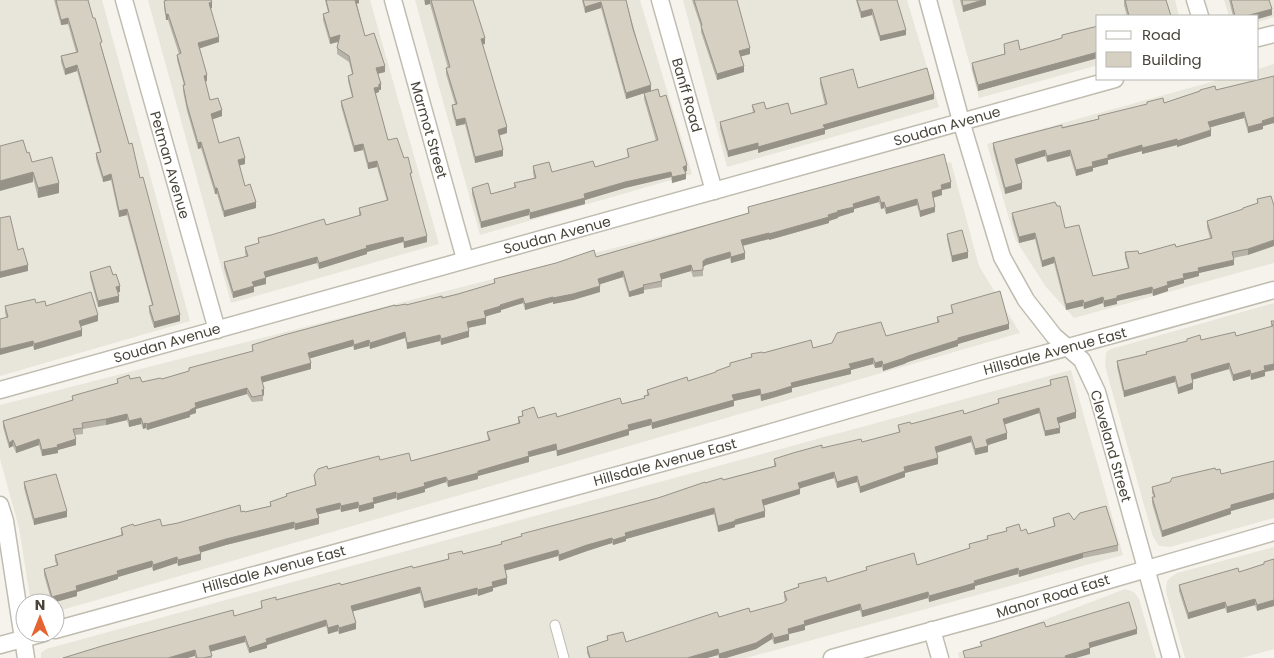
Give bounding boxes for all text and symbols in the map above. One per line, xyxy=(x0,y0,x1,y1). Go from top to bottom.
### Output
legend xyxy=(1096,15,1259,80)
text: Road xyxy=(1142,24,1181,45)
text: Building xyxy=(1142,49,1202,70)
street label: Banff Road xyxy=(667,56,707,134)
street label: Marmot Street xyxy=(406,79,452,181)
street label: Soudan Avenue xyxy=(891,101,1003,151)
street label: Petman Avenue xyxy=(145,109,195,221)
street label: Soudan Avenue xyxy=(501,211,613,259)
street label: Soudan Avenue xyxy=(111,318,223,368)
street label: Hillsdale Avenue East xyxy=(981,322,1129,380)
street label: Cleveland Street xyxy=(1085,388,1137,504)
street label: Hillsdale Avenue East xyxy=(591,433,739,491)
street label: Hillsdale Avenue East xyxy=(200,540,348,598)
street label: Manor Road East xyxy=(994,569,1112,623)
north arrow xyxy=(15,593,65,643)
text: N xyxy=(35,595,45,615)

